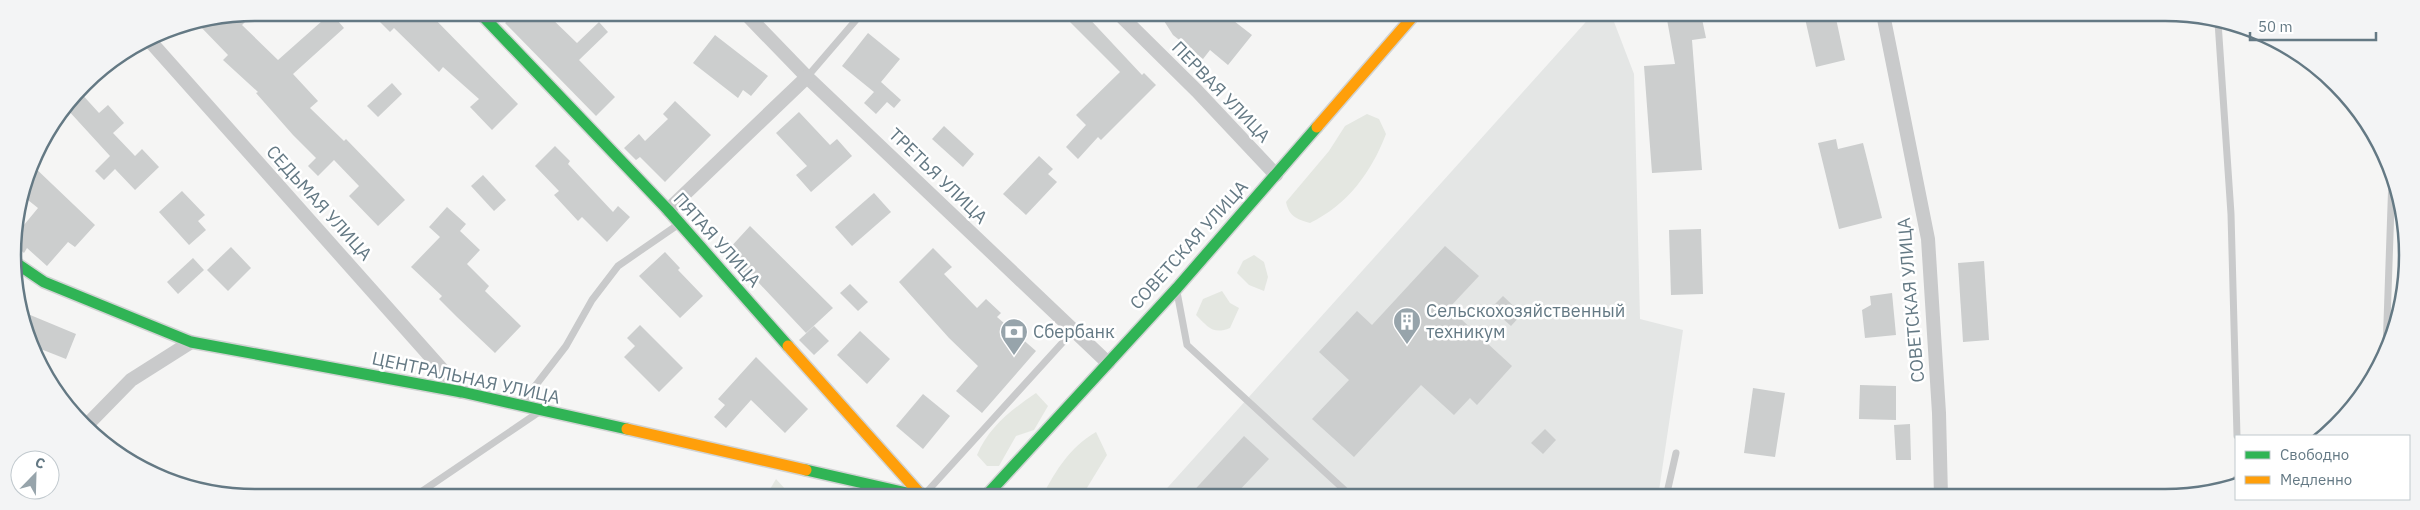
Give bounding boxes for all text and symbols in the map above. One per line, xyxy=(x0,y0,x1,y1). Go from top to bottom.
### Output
scale bar xyxy=(2250,10,2376,42)
text: 50 m xyxy=(2258,17,2293,36)
street label: ПЕРВАЯ УЛИЦА xyxy=(1167,36,1276,148)
street label: ТРЕТЬЯ УЛИЦА xyxy=(884,123,993,229)
street label: СЕДЬМАЯ УЛИЦА xyxy=(261,140,378,266)
street label: СОВЕТСКАЯ УЛИЦА xyxy=(1125,175,1253,314)
street label: ПЯТАЯ УЛИЦА xyxy=(669,187,766,292)
street label: СОВЕТСКАЯ УЛИЦА xyxy=(1892,216,1929,384)
place label: Сельскохозяйственный техникум xyxy=(1426,299,1625,343)
building icon: Сельскохозяйственный техникум xyxy=(1392,306,1422,345)
bank icon: Сбербанк xyxy=(999,317,1029,356)
place label: Сбербанк xyxy=(1033,320,1115,343)
street label: ЦЕНТРАЛЬНАЯ УЛИЦА xyxy=(370,346,563,409)
legend xyxy=(2235,435,2410,500)
text: Свободно xyxy=(2280,445,2349,464)
north arrow xyxy=(10,450,60,500)
text: С xyxy=(32,453,48,473)
text: Медленно xyxy=(2280,470,2352,489)

